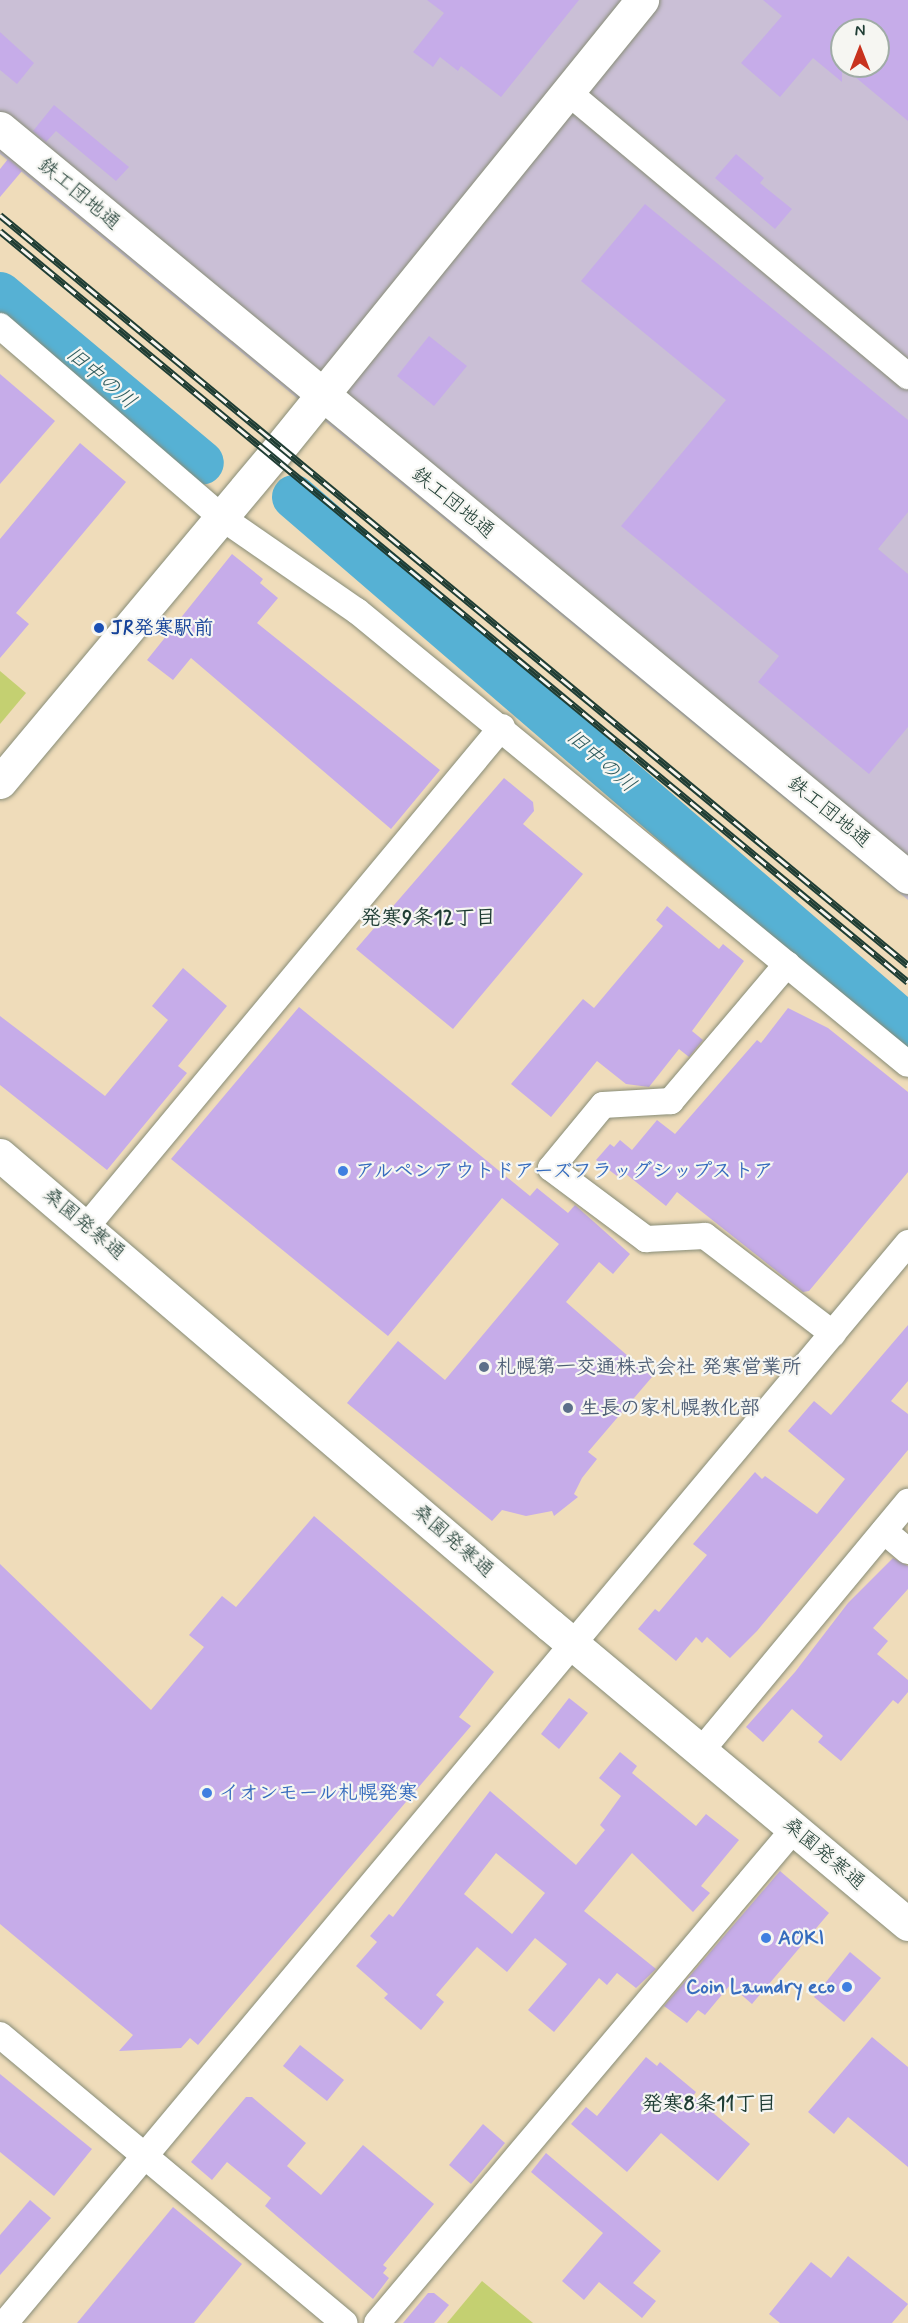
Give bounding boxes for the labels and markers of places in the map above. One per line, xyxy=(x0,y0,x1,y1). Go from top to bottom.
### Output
place label: JR発寒駅前 xyxy=(111,616,214,640)
marker: JR発寒駅前 xyxy=(92,621,106,635)
place label: アルペンアウトドアーズフラッグシップストア xyxy=(355,1159,774,1183)
marker: アルペンアウトドアーズフラッグシップストア xyxy=(336,1164,350,1178)
place label: 札幌第一交通株式会社 発寒営業所 xyxy=(496,1355,801,1379)
marker: 札幌第一交通株式会社 発寒営業所 xyxy=(477,1360,491,1374)
place label: 生長の家札幌教化部 xyxy=(580,1396,760,1420)
marker: 生長の家札幌教化部 xyxy=(561,1401,575,1415)
place label: イオンモール札幌発寒 xyxy=(219,1781,419,1805)
marker: イオンモール札幌発寒 xyxy=(200,1786,214,1800)
place label: AOKI xyxy=(778,1926,824,1950)
marker: AOKI xyxy=(759,1931,773,1945)
place label: Coin Laundry eco xyxy=(690,1975,835,1999)
marker: Coin Laundry eco xyxy=(840,1980,854,1994)

